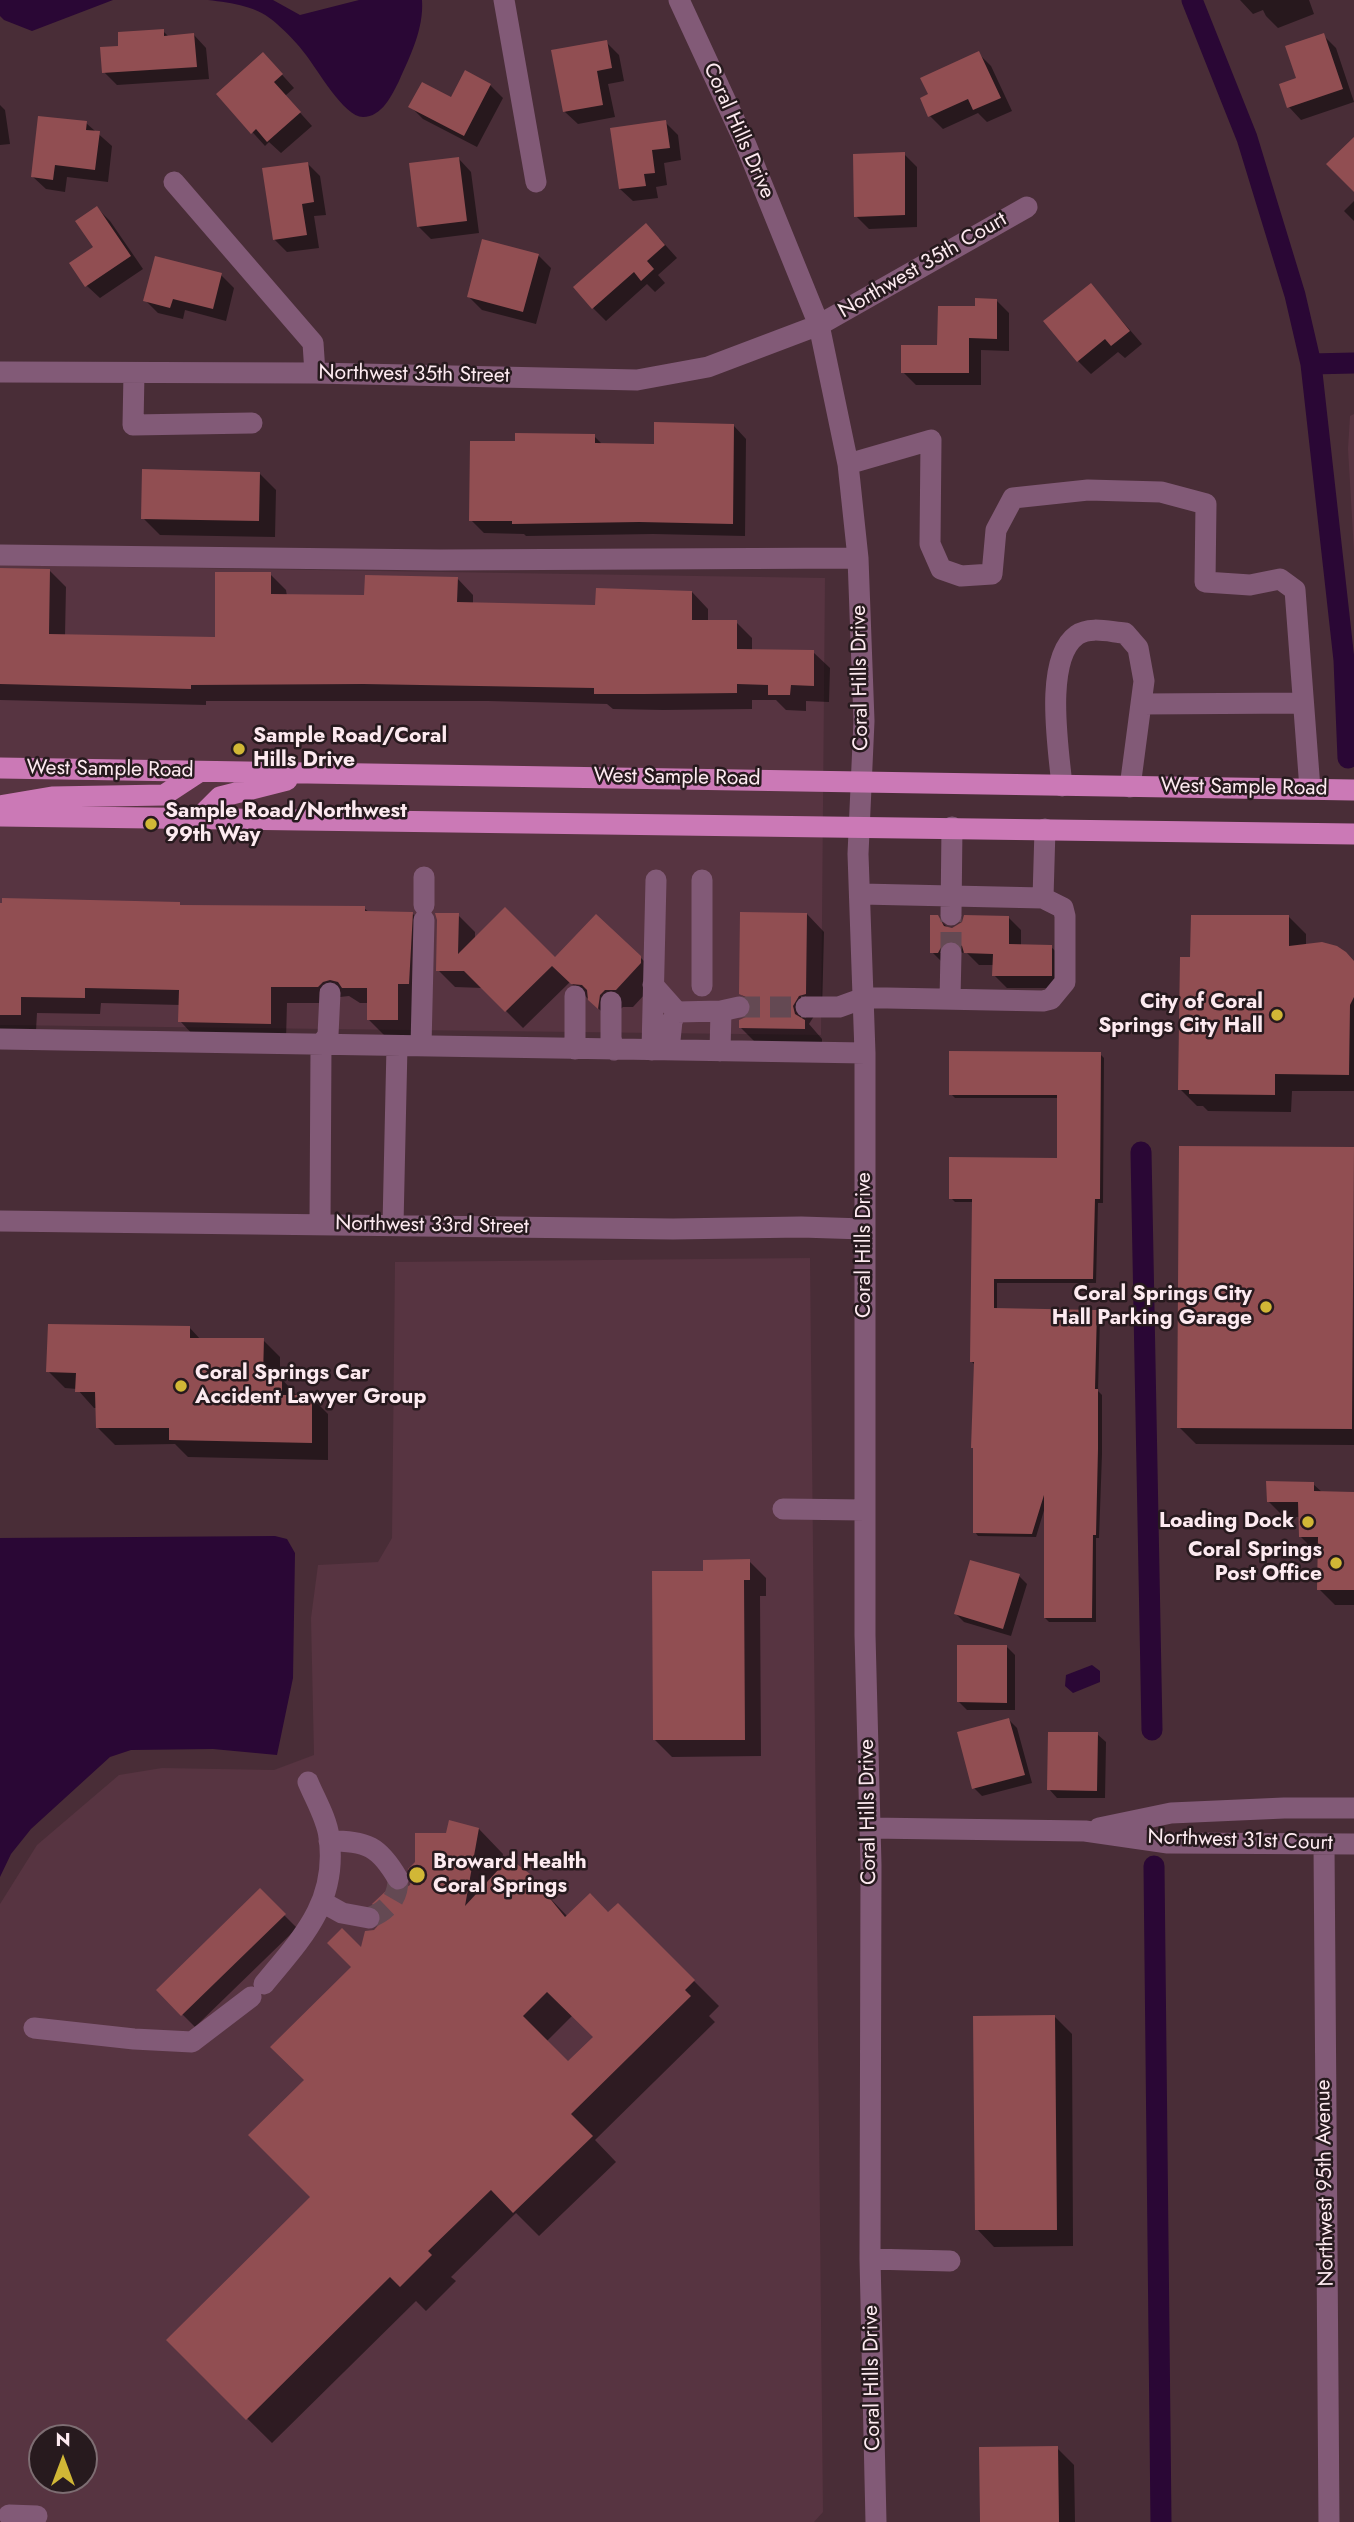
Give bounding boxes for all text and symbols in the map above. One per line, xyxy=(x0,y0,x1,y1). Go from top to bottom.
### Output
street label: Coral Hills Drive xyxy=(697,59,779,203)
street label: Northwest 35th Court xyxy=(834,208,1012,324)
street label: Northwest 35th Street xyxy=(318,361,510,389)
street label: Coral Hills Drive xyxy=(847,605,875,751)
place label: Sample Road/Coral Hills Drive xyxy=(253,724,447,774)
marker: Sample Road/Coral Hills Drive xyxy=(231,741,247,757)
street label: West Sample Road xyxy=(26,756,194,784)
street label: West Sample Road xyxy=(593,764,761,792)
street label: West Sample Road xyxy=(1160,774,1328,802)
place label: Sample Road/Northwest 99th Way xyxy=(165,799,407,849)
marker: Sample Road/Northwest 99th Way xyxy=(143,816,159,832)
place label: City of Coral Springs City Hall xyxy=(1098,990,1263,1040)
marker: City of Coral Springs City Hall xyxy=(1269,1007,1285,1023)
street label: Coral Hills Drive xyxy=(852,1172,878,1318)
street label: Northwest 33rd Street xyxy=(335,1212,529,1240)
place label: Coral Springs City Hall Parking Garage xyxy=(1052,1282,1252,1332)
marker: Coral Springs City Hall Parking Garage xyxy=(1258,1299,1274,1315)
place label: Coral Springs Car Accident Lawyer Group xyxy=(195,1361,426,1411)
marker: Coral Springs Car Accident Lawyer Group xyxy=(173,1378,189,1394)
place label: Loading Dock xyxy=(1159,1509,1294,1535)
marker: Loading Dock xyxy=(1300,1514,1316,1530)
place label: Coral Springs Post Office xyxy=(1188,1538,1322,1588)
marker: Coral Springs Post Office xyxy=(1328,1555,1344,1571)
street label: Coral Hills Drive xyxy=(855,1739,883,1885)
street label: Northwest 31st Court xyxy=(1147,1825,1333,1857)
place label: Broward Health Coral Springs xyxy=(433,1850,587,1900)
marker: Broward Health Coral Springs xyxy=(407,1865,427,1885)
street label: Northwest 95th Avenue xyxy=(1312,2079,1340,2287)
street label: Coral Hills Drive xyxy=(859,2305,887,2451)
north arrow xyxy=(28,2424,98,2494)
text: N xyxy=(55,2426,71,2453)

